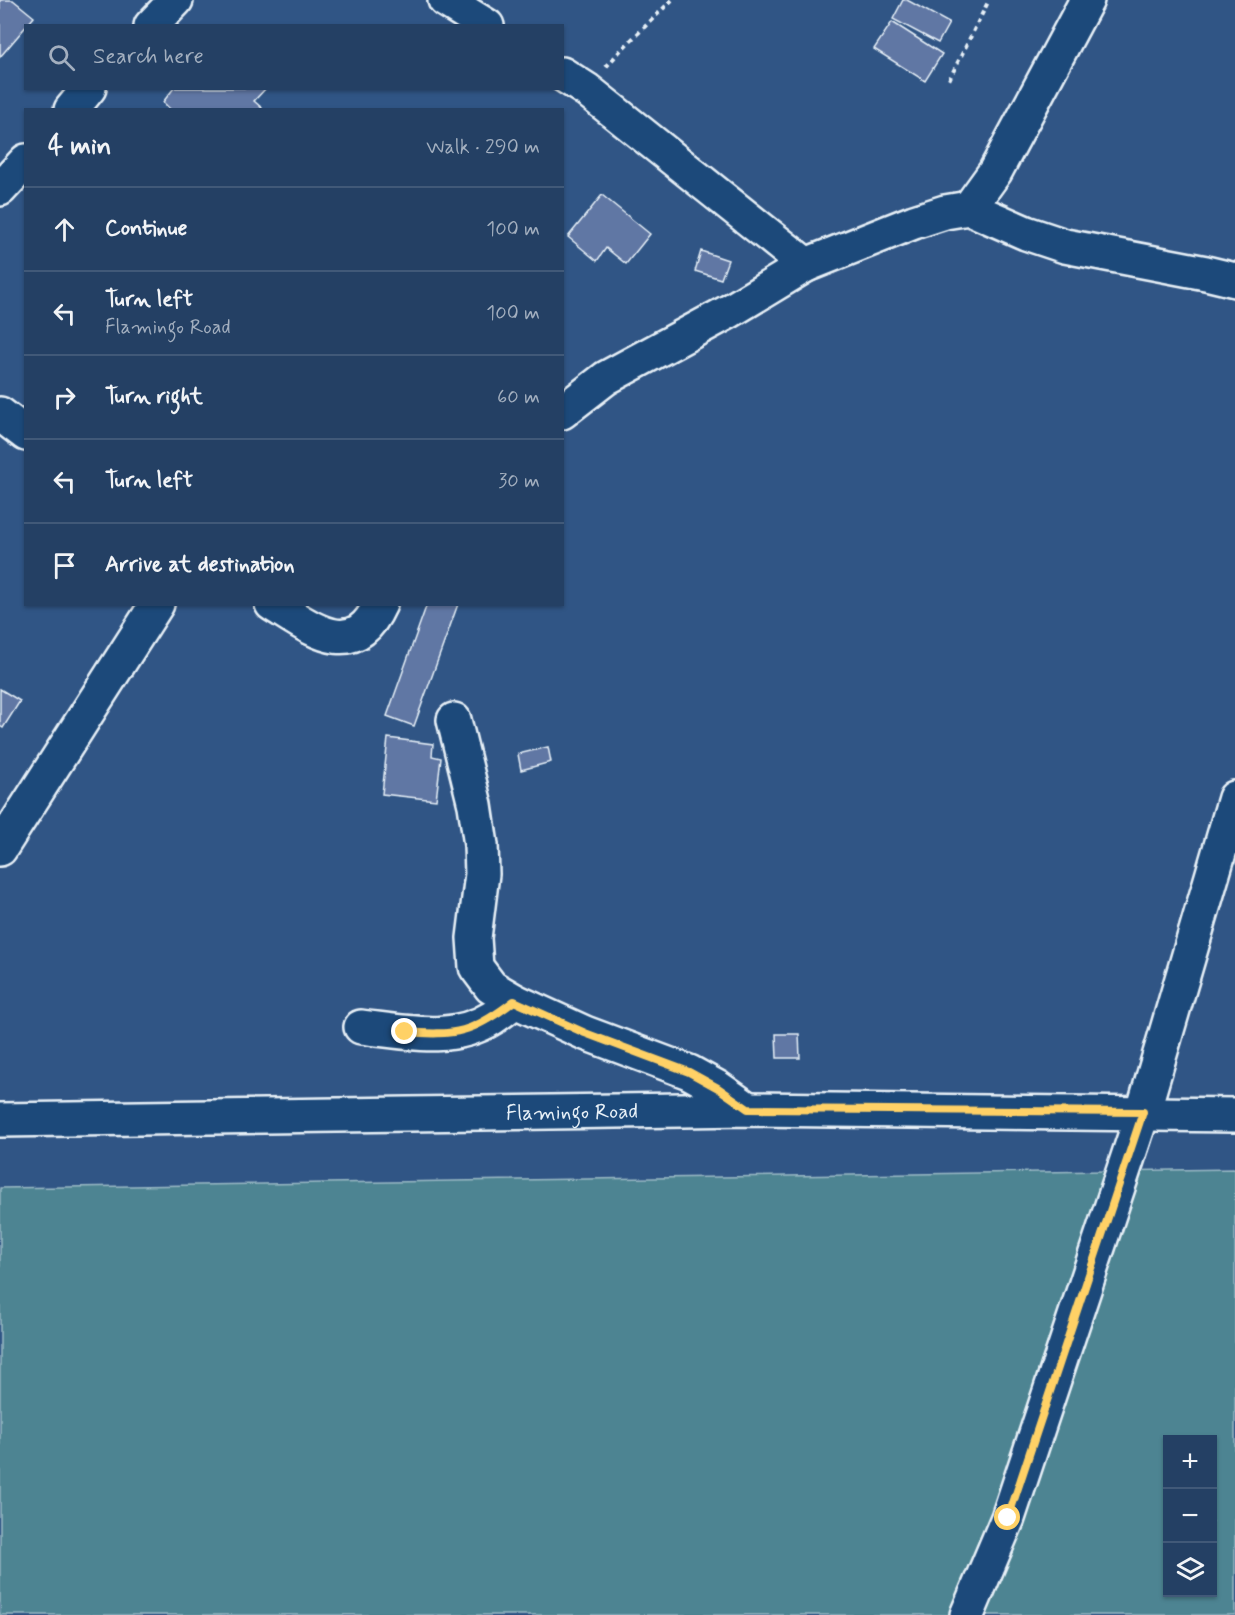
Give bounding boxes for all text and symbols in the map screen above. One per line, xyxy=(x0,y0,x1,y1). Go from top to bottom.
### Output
search box xyxy=(24,24,564,90)
icon: search xyxy=(45,41,78,74)
text: Search here xyxy=(93,43,204,71)
text: 4 min xyxy=(48,130,111,164)
text: Walk · 290 m xyxy=(426,134,540,161)
icon: ahead xyxy=(48,213,81,246)
text: Continue xyxy=(105,215,187,243)
text: 100 m xyxy=(486,216,540,243)
text: Turn left xyxy=(105,286,193,314)
icon: left xyxy=(48,297,81,330)
text: 100 m xyxy=(486,300,540,327)
text: Flamingo Road xyxy=(105,314,231,341)
icon: right xyxy=(48,381,81,414)
text: Turn right xyxy=(105,383,203,411)
text: 60 m xyxy=(497,384,540,411)
icon: left xyxy=(48,465,81,498)
text: Turn left xyxy=(105,467,193,495)
text: 30 m xyxy=(498,468,540,495)
icon: arrive xyxy=(48,549,81,582)
text: Arrive at destination xyxy=(105,551,295,579)
route end xyxy=(391,1018,417,1044)
street label: Flamingo Road xyxy=(506,1098,638,1129)
map controls xyxy=(1163,1435,1217,1597)
button: + xyxy=(1163,1435,1217,1489)
button: − xyxy=(1163,1489,1217,1543)
route start xyxy=(994,1504,1020,1530)
button: layers xyxy=(1163,1543,1217,1597)

